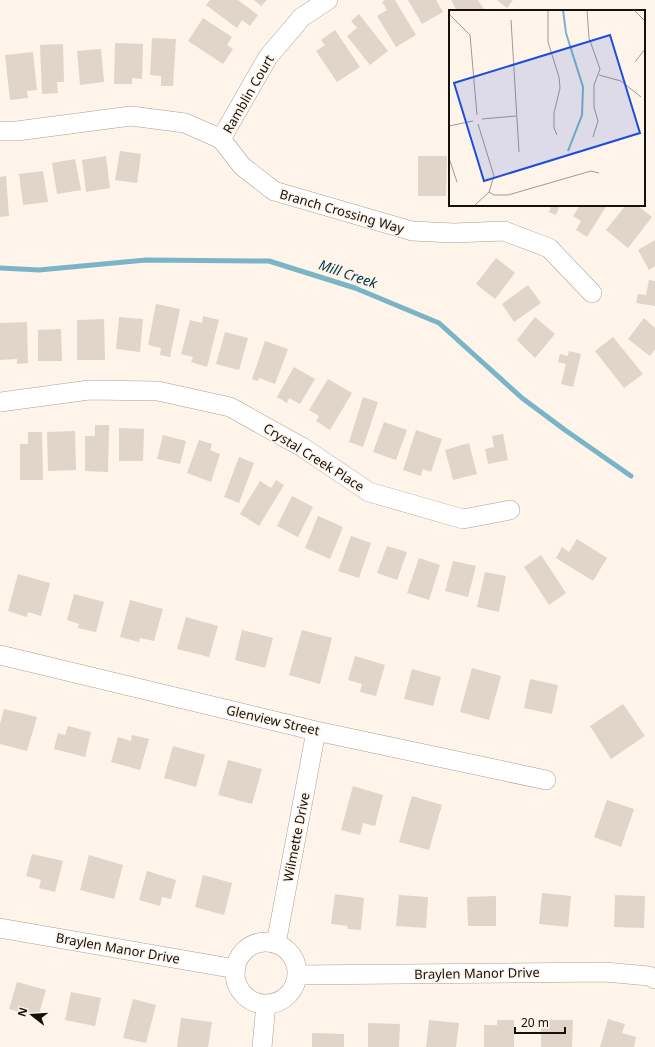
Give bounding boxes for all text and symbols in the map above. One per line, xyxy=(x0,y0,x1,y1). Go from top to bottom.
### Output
inset map xyxy=(449,10,645,206)
street label: Ramblin Court xyxy=(218,51,278,137)
street label: Branch Crossing Way xyxy=(278,185,407,237)
water label: Mill Creek xyxy=(316,255,381,293)
street label: Crystal Creek Place xyxy=(260,419,368,495)
street label: Glenview Street xyxy=(225,701,322,740)
street label: Wilmette Drive xyxy=(279,791,313,883)
street label: Braylen Manor Drive xyxy=(55,928,181,968)
street label: Braylen Manor Drive xyxy=(414,963,540,983)
north arrow xyxy=(12,995,52,1035)
text: N xyxy=(13,1005,30,1018)
scale bar xyxy=(515,1009,565,1035)
text: 20 m xyxy=(521,1014,549,1031)

